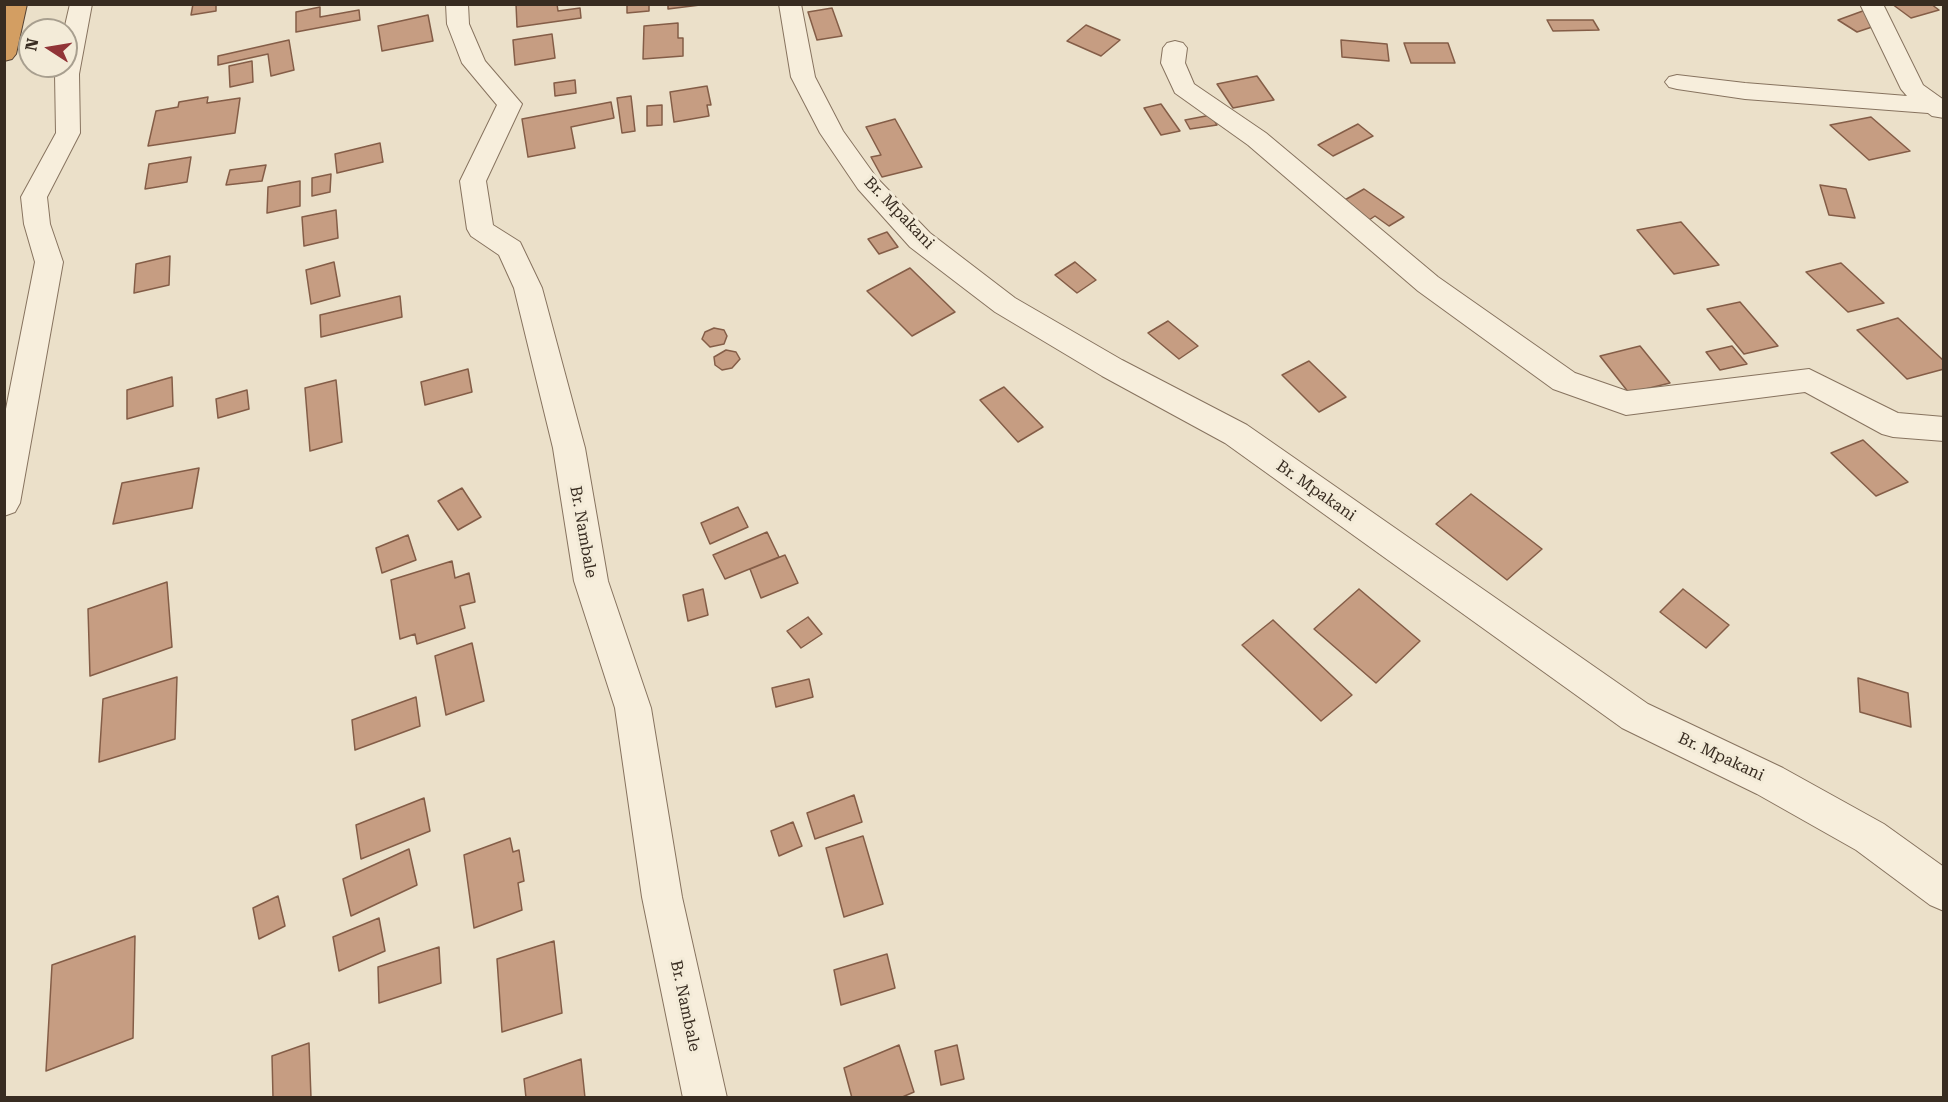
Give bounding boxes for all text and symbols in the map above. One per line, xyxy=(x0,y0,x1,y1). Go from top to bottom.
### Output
north arrow xyxy=(18,18,78,78)
text: N xyxy=(21,37,42,53)
street label: Br. Mpakani xyxy=(860,173,938,253)
street label: Br. Mpakani xyxy=(1273,457,1359,525)
street label: Br. Nambale xyxy=(565,485,601,579)
street label: Br. Mpakani xyxy=(1675,729,1767,785)
street label: Br. Nambale xyxy=(666,959,704,1053)

